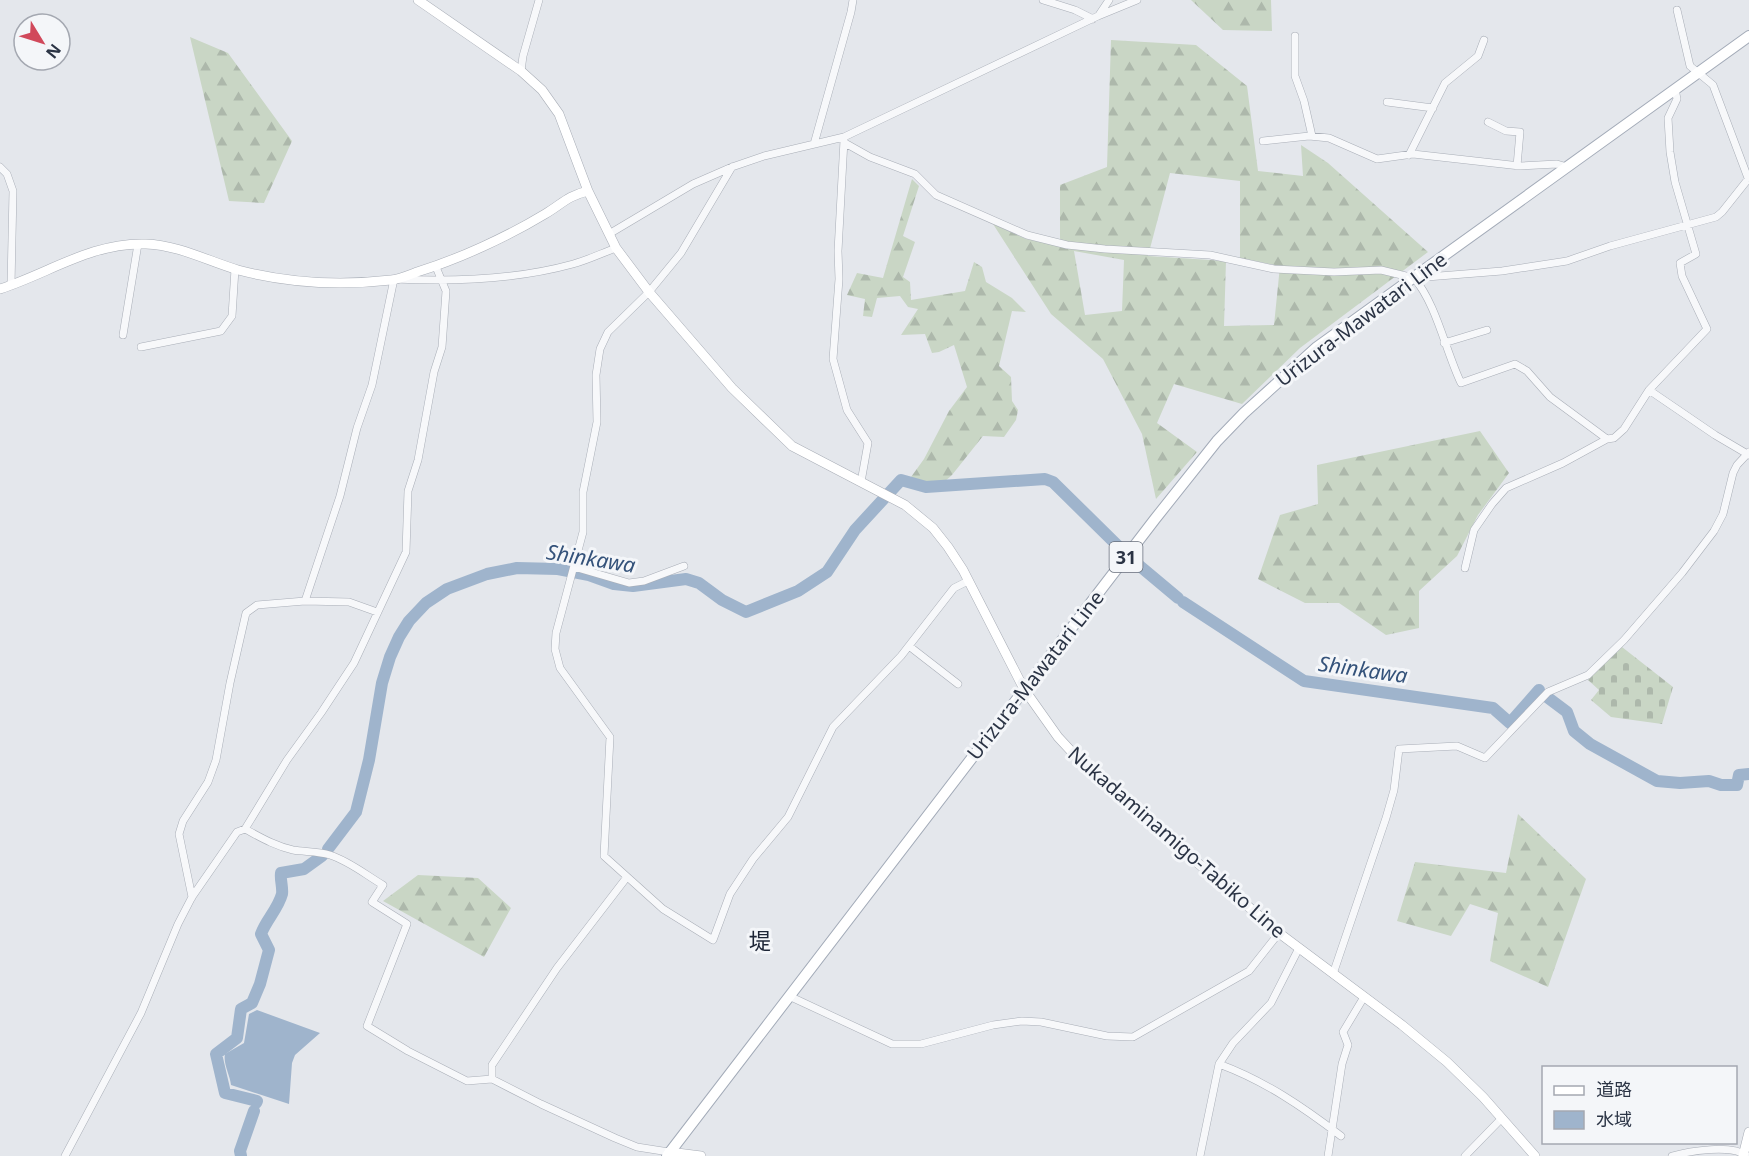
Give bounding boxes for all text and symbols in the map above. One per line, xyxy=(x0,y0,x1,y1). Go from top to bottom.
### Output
north arrow xyxy=(12,12,72,72)
text: N xyxy=(41,39,66,63)
street label: Urizura-Mawatari Line xyxy=(1270,246,1452,392)
water label: Shinkawa xyxy=(544,537,638,579)
road number: 31 xyxy=(1110,542,1142,572)
street label: Urizura-Mawatari Line xyxy=(960,585,1110,765)
water label: Shinkawa xyxy=(1317,649,1409,689)
street label: Nukadaminamigo-Tabiko Line xyxy=(1063,740,1291,944)
district label: 堤 xyxy=(749,925,771,955)
legend xyxy=(1542,1066,1737,1144)
text: 道路 xyxy=(1596,1077,1632,1101)
text: 水域 xyxy=(1596,1107,1632,1131)

